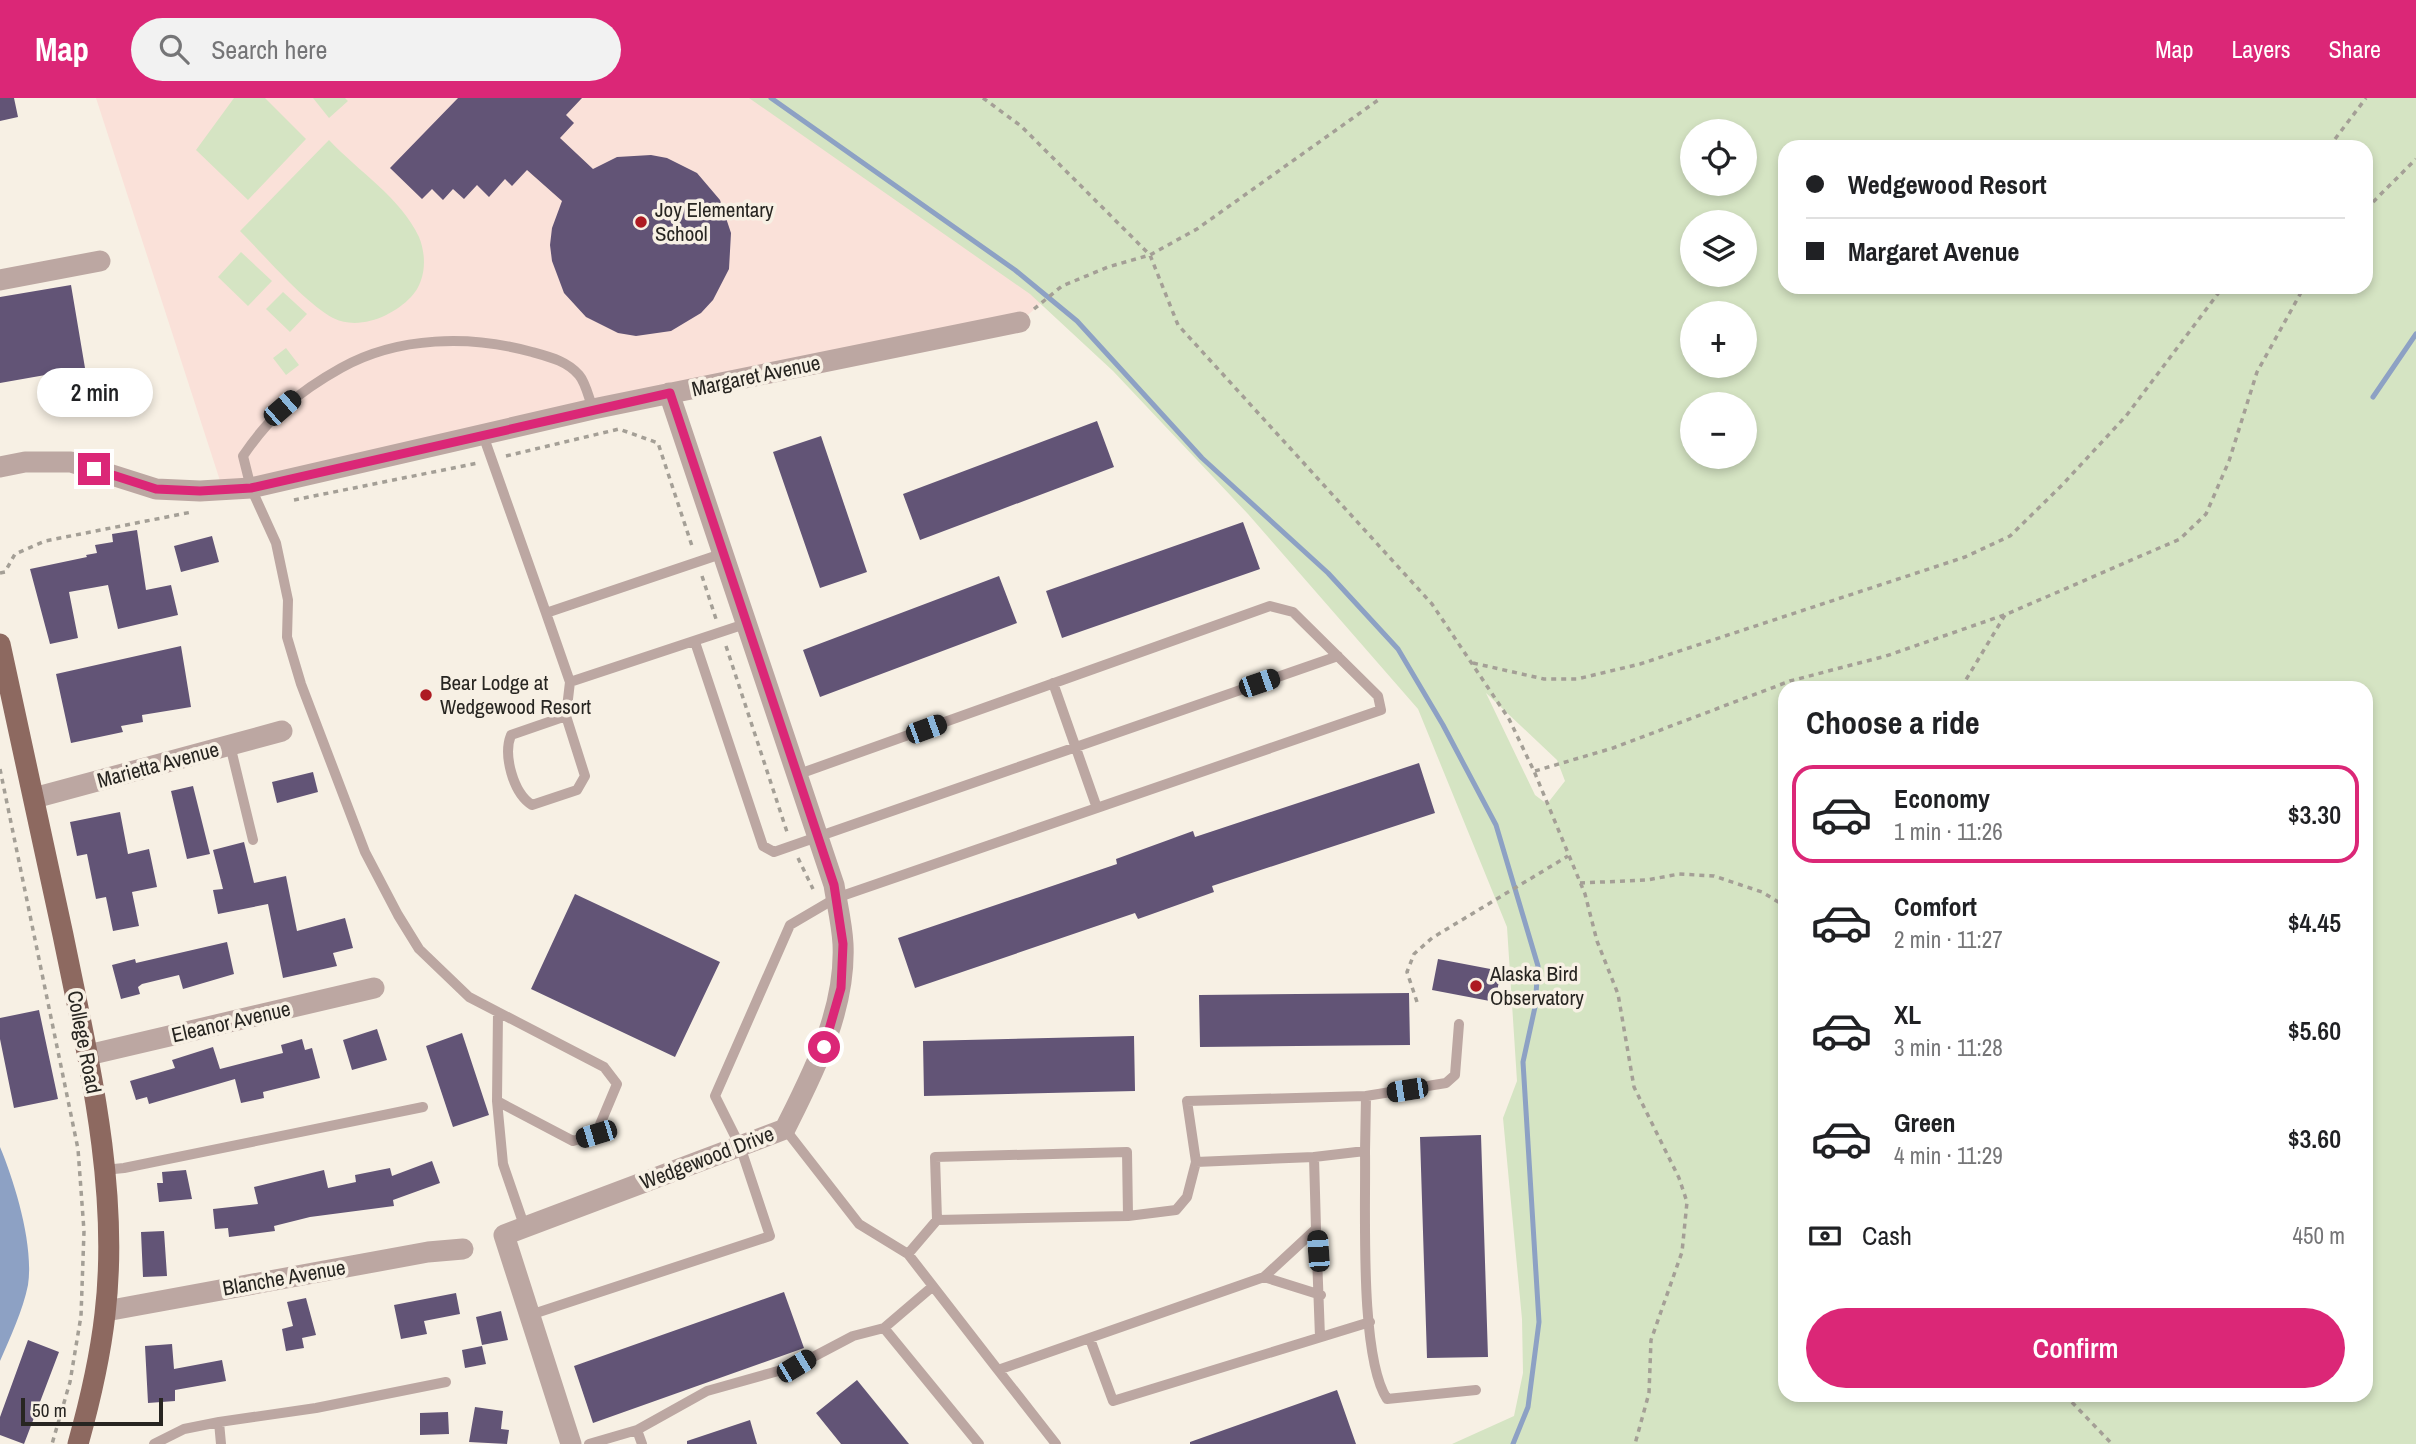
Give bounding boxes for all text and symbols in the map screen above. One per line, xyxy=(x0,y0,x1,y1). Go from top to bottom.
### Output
search box xyxy=(131,18,621,81)
text: Map xyxy=(35,27,89,71)
icon: search xyxy=(155,30,193,68)
text: Search here xyxy=(211,32,327,67)
text: Map xyxy=(2155,33,2193,65)
text: Layers xyxy=(2231,33,2290,65)
text: Share xyxy=(2328,33,2381,65)
map controls xyxy=(1680,119,1757,469)
button: locate xyxy=(1680,119,1757,196)
text: Wedgewood Resort xyxy=(1848,167,2047,202)
place label: Joy Elementary School xyxy=(655,195,774,248)
button: layers xyxy=(1680,210,1757,287)
marker: Joy Elementary School xyxy=(633,214,649,230)
text: Margaret Avenue xyxy=(1848,234,2019,269)
button: + xyxy=(1680,301,1757,378)
street label: Margaret Avenue xyxy=(689,348,823,403)
callout: 2 min xyxy=(36,368,152,416)
text: 2 min xyxy=(71,377,119,408)
car xyxy=(260,386,305,430)
button: − xyxy=(1680,392,1757,469)
route end xyxy=(78,453,110,485)
car xyxy=(1236,666,1283,700)
place label: Bear Lodge at Wedgewood Resort xyxy=(440,668,591,721)
marker: Bear Lodge at Wedgewood Resort xyxy=(418,687,434,703)
text: Choose a ride xyxy=(1806,701,1980,744)
car xyxy=(903,712,950,746)
street label: Marietta Avenue xyxy=(94,734,222,795)
text: Economy xyxy=(1894,781,1990,816)
icon: car xyxy=(1810,783,1873,846)
text: $3.30 xyxy=(2288,797,2341,832)
text: 1 min · 11:26 xyxy=(1894,816,2003,847)
text: Comfort xyxy=(1894,889,1977,924)
icon: car xyxy=(1810,891,1873,954)
text: $4.45 xyxy=(2288,905,2341,940)
text: 2 min · 11:27 xyxy=(1894,924,2003,955)
place label: Alaska Bird Observatory xyxy=(1489,959,1584,1012)
marker: Alaska Bird Observatory xyxy=(1468,978,1484,994)
street label: College Road xyxy=(60,988,109,1096)
street label: Eleanor Avenue xyxy=(169,994,293,1049)
text: XL xyxy=(1894,997,1921,1032)
icon: car xyxy=(1810,999,1873,1062)
text: $5.60 xyxy=(2288,1013,2341,1048)
route start xyxy=(808,1031,840,1063)
text: 3 min · 11:28 xyxy=(1894,1032,2003,1063)
car xyxy=(1385,1076,1430,1104)
text: Green xyxy=(1894,1105,1956,1140)
icon: car xyxy=(1810,1107,1873,1170)
car xyxy=(573,1118,620,1150)
street label: Wedgewood Drive xyxy=(636,1119,778,1196)
text: $3.60 xyxy=(2288,1121,2341,1156)
text: 4 min · 11:29 xyxy=(1894,1140,2003,1171)
icon: cash xyxy=(1806,1217,1844,1255)
text: Cash xyxy=(1862,1218,1912,1253)
text: 450 m xyxy=(2293,1220,2345,1251)
car xyxy=(1307,1229,1330,1273)
street label: Blanche Avenue xyxy=(220,1252,348,1303)
button: Confirm xyxy=(1806,1308,2345,1388)
car xyxy=(773,1346,820,1386)
scale bar xyxy=(21,1395,163,1427)
text: 50 m xyxy=(32,1397,67,1423)

